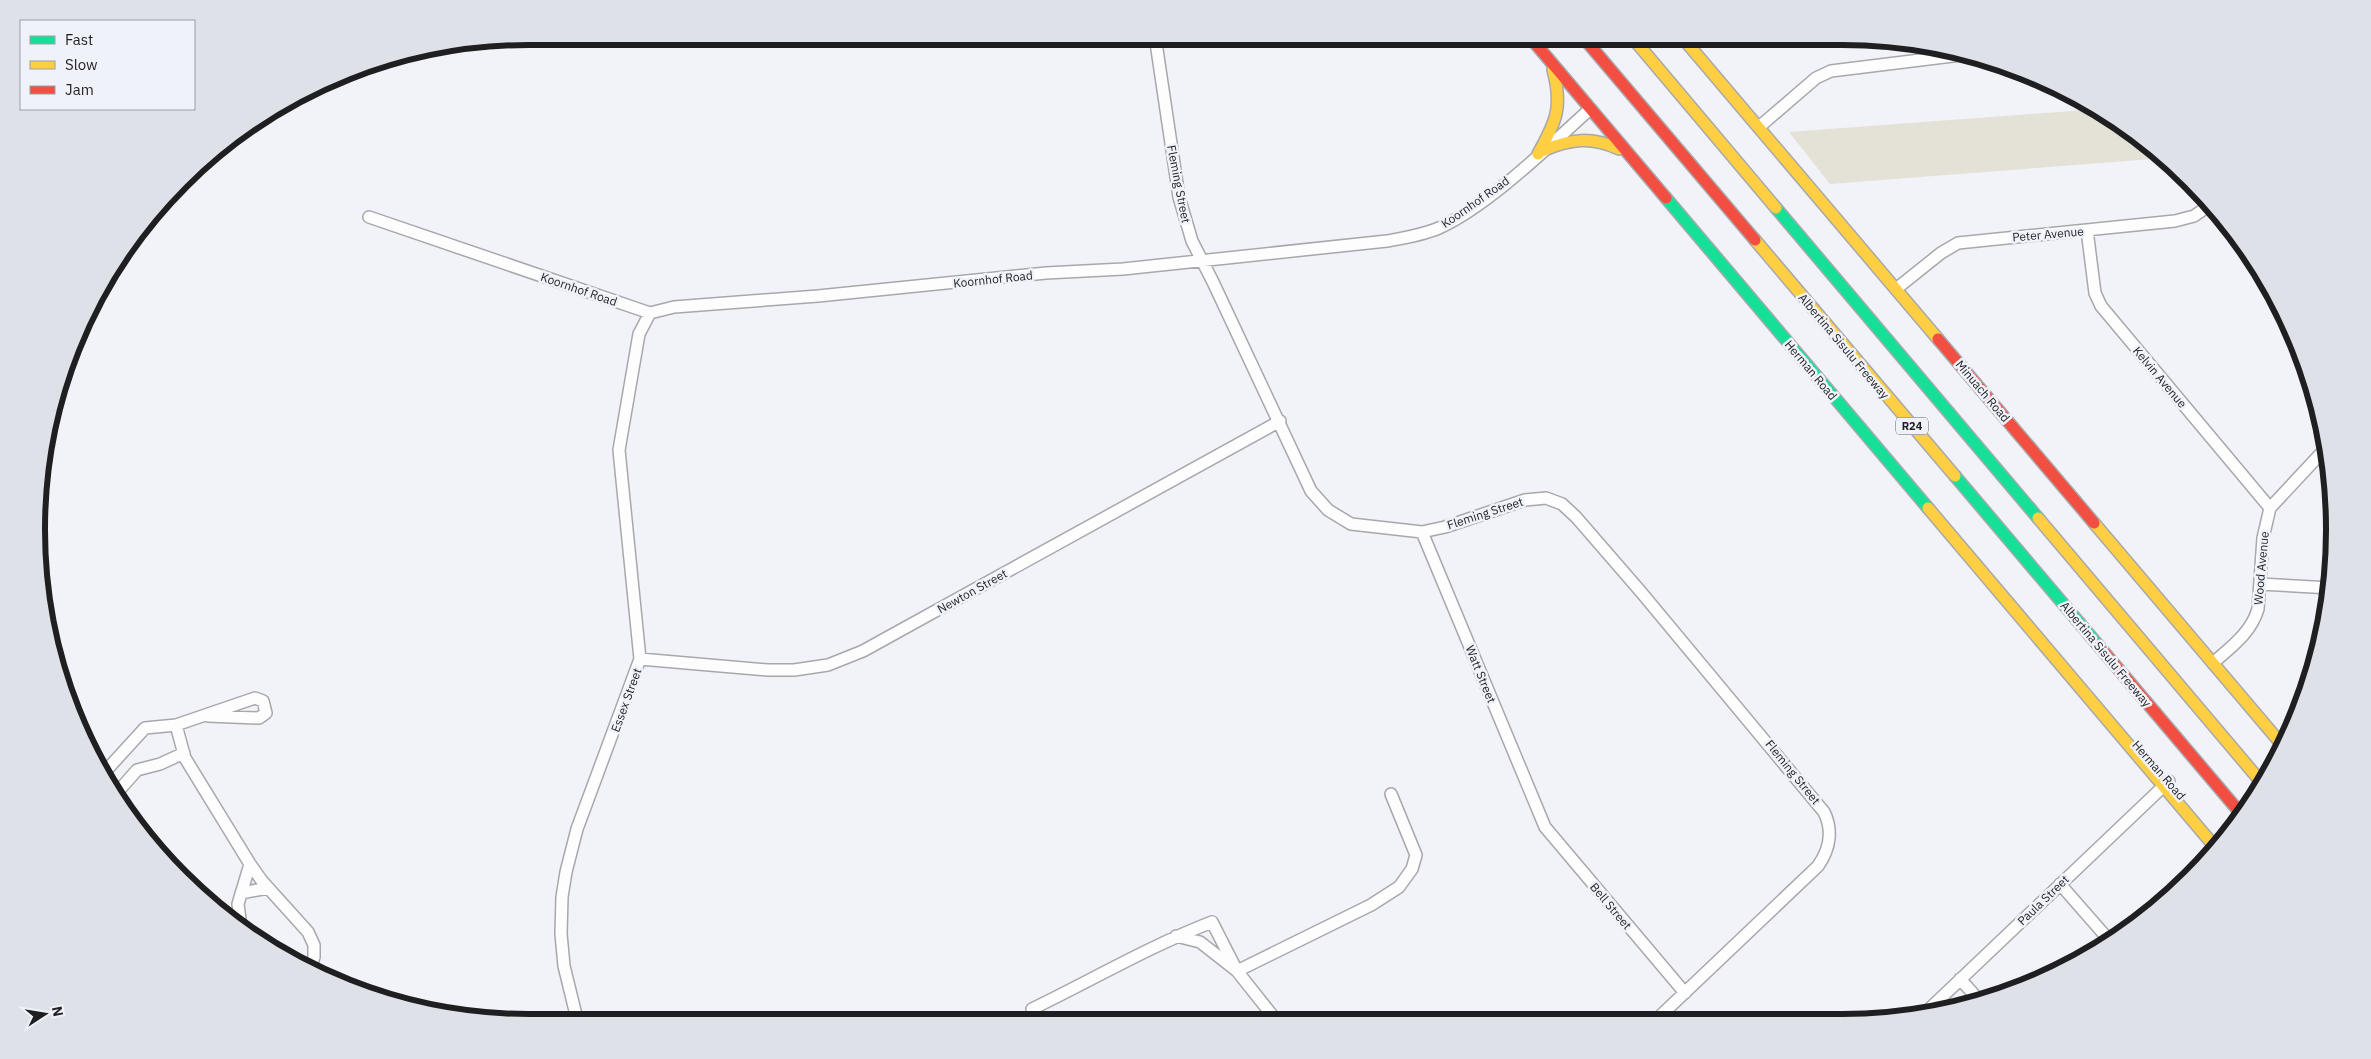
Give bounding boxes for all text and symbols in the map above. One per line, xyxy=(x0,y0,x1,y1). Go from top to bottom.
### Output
legend xyxy=(20,20,195,110)
text: Fast xyxy=(65,30,93,49)
text: Slow xyxy=(65,55,98,74)
text: Jam xyxy=(65,80,94,99)
street label: Fleming Street xyxy=(1164,144,1194,224)
street label: Koornhof Road xyxy=(1438,173,1512,231)
street label: Peter Avenue xyxy=(2012,223,2085,245)
street label: Koornhof Road xyxy=(953,267,1033,291)
street label: Koornhof Road xyxy=(539,269,619,309)
street label: Albertina Sisulu Freeway xyxy=(1795,290,1893,402)
street label: Herman Road xyxy=(1782,337,1840,403)
street label: Kelvin Avenue xyxy=(2130,343,2190,411)
street label: Minuach Road xyxy=(1953,357,2013,425)
road number: R24 xyxy=(1896,418,1928,434)
street label: Fleming Street xyxy=(1445,494,1525,532)
street label: Wood Avenue xyxy=(2250,530,2272,605)
street label: Newton Street xyxy=(934,566,1010,616)
street label: Albertina Sisulu Freeway xyxy=(2057,598,2155,710)
street label: Watt Street xyxy=(1463,643,1499,705)
street label: Essex Street xyxy=(608,666,644,734)
street label: Fleming Street xyxy=(1762,737,1824,807)
street label: Herman Road xyxy=(2129,737,2189,803)
street label: Paula Street xyxy=(2014,872,2072,928)
street label: Bell Street xyxy=(1587,879,1635,933)
north arrow xyxy=(20,989,70,1039)
text: N xyxy=(48,1004,68,1018)

